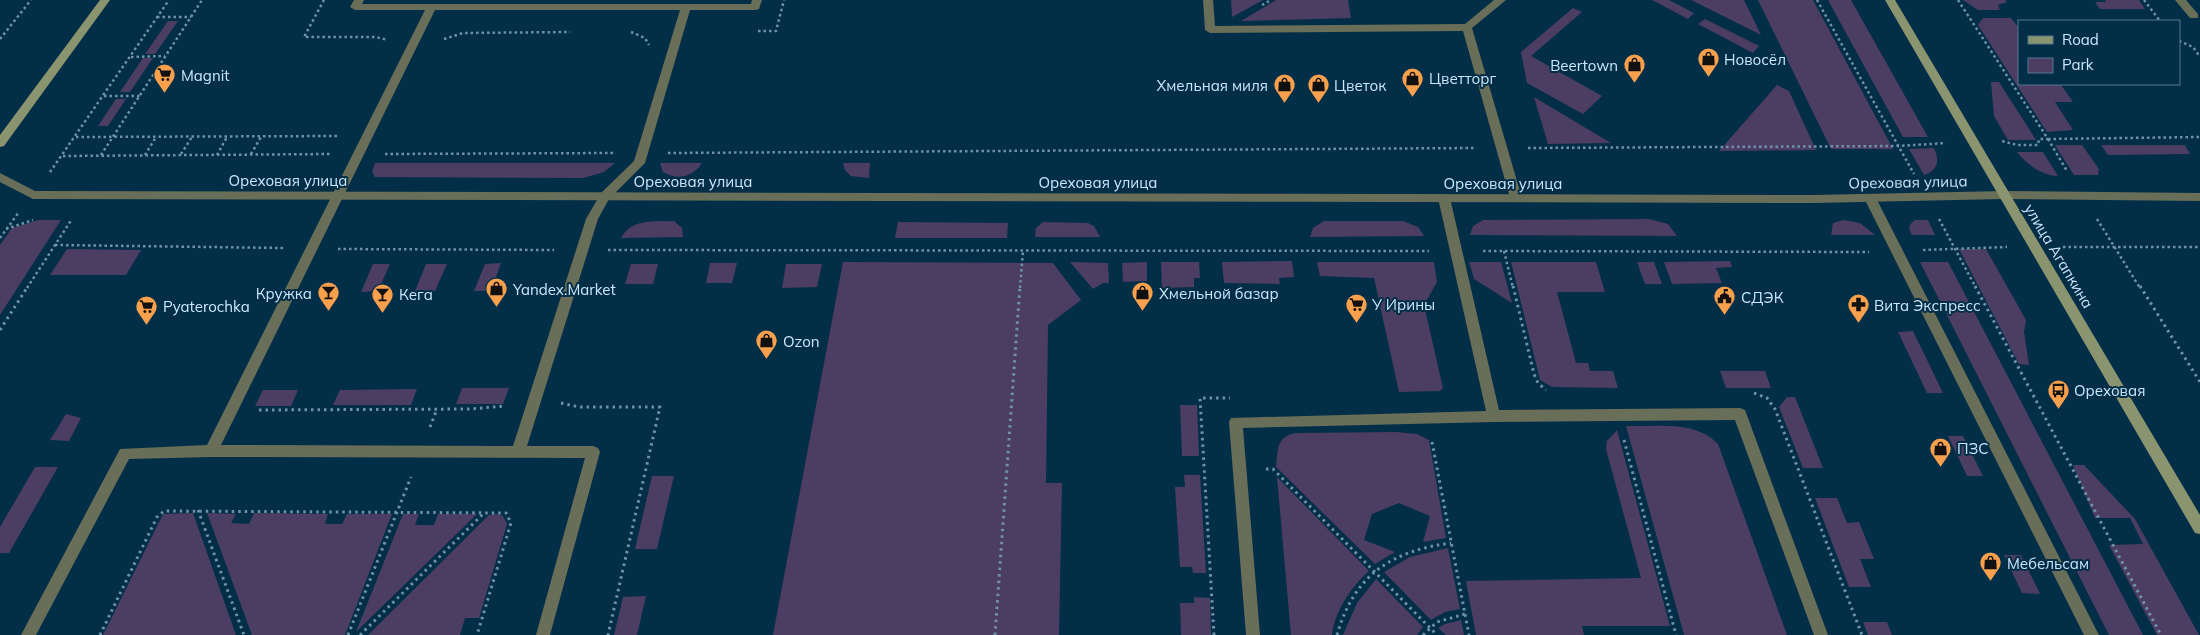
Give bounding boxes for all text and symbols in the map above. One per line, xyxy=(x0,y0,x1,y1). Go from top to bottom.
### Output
legend xyxy=(2018,20,2180,85)
text: Road xyxy=(2062,30,2099,49)
shop icon: Новосёл xyxy=(1696,47,1720,78)
place label: Новосёл xyxy=(1724,50,1786,69)
shop icon: Beertown xyxy=(1622,53,1646,84)
text: Park xyxy=(2062,55,2094,74)
place label: Beertown xyxy=(1550,56,1618,75)
supermarket icon: Magnit xyxy=(153,63,177,94)
place label: Magnit xyxy=(181,66,230,85)
shop icon: Цветторг xyxy=(1401,66,1425,97)
place label: Цветторг xyxy=(1429,69,1496,88)
shop icon: Хмельная миля xyxy=(1272,73,1296,104)
shop icon: Цветок xyxy=(1306,73,1330,104)
place label: Хмельная миля xyxy=(1156,76,1268,95)
place label: Цветок xyxy=(1334,76,1387,95)
street label: Ореховая улица xyxy=(229,171,348,190)
street label: Ореховая улица xyxy=(1848,171,1968,193)
street label: Ореховая улица xyxy=(634,172,753,191)
street label: Ореховая улица xyxy=(1039,173,1158,192)
street label: Ореховая улица xyxy=(1444,174,1563,193)
street label: улица Агапкина xyxy=(2020,200,2098,312)
shop icon: Yandex.Market xyxy=(485,277,509,308)
place label: Yandex.Market xyxy=(512,280,616,299)
bar icon: Кружка xyxy=(316,281,340,312)
shop icon: Хмельной базар xyxy=(1131,281,1155,312)
bar icon: Кега xyxy=(371,282,395,313)
place label: Кружка xyxy=(256,284,312,303)
place label: Хмельной базар xyxy=(1159,284,1279,303)
place label: Кега xyxy=(399,285,433,304)
public building icon: СДЭК xyxy=(1713,285,1737,316)
place label: СДЭК xyxy=(1741,288,1784,307)
supermarket icon: У Ирины xyxy=(1344,292,1368,323)
pharmacy icon: Вита Экспресс xyxy=(1846,293,1870,324)
supermarket icon: Pyaterochka xyxy=(135,294,159,325)
place label: У Ирины xyxy=(1371,295,1435,314)
place label: Вита Экспресс xyxy=(1874,296,1981,315)
place label: Pyaterochka xyxy=(163,297,250,316)
shop icon: Ozon xyxy=(755,329,779,360)
place label: Ozon xyxy=(783,332,820,351)
bus stop icon: Ореховая xyxy=(2046,378,2070,409)
place label: Ореховая xyxy=(2074,381,2145,400)
shop icon: ПЗС xyxy=(1929,436,1953,467)
place label: ПЗС xyxy=(1957,439,1989,458)
shop icon: Мебельсам xyxy=(1979,551,2003,582)
place label: Мебельсам xyxy=(2007,554,2089,573)

